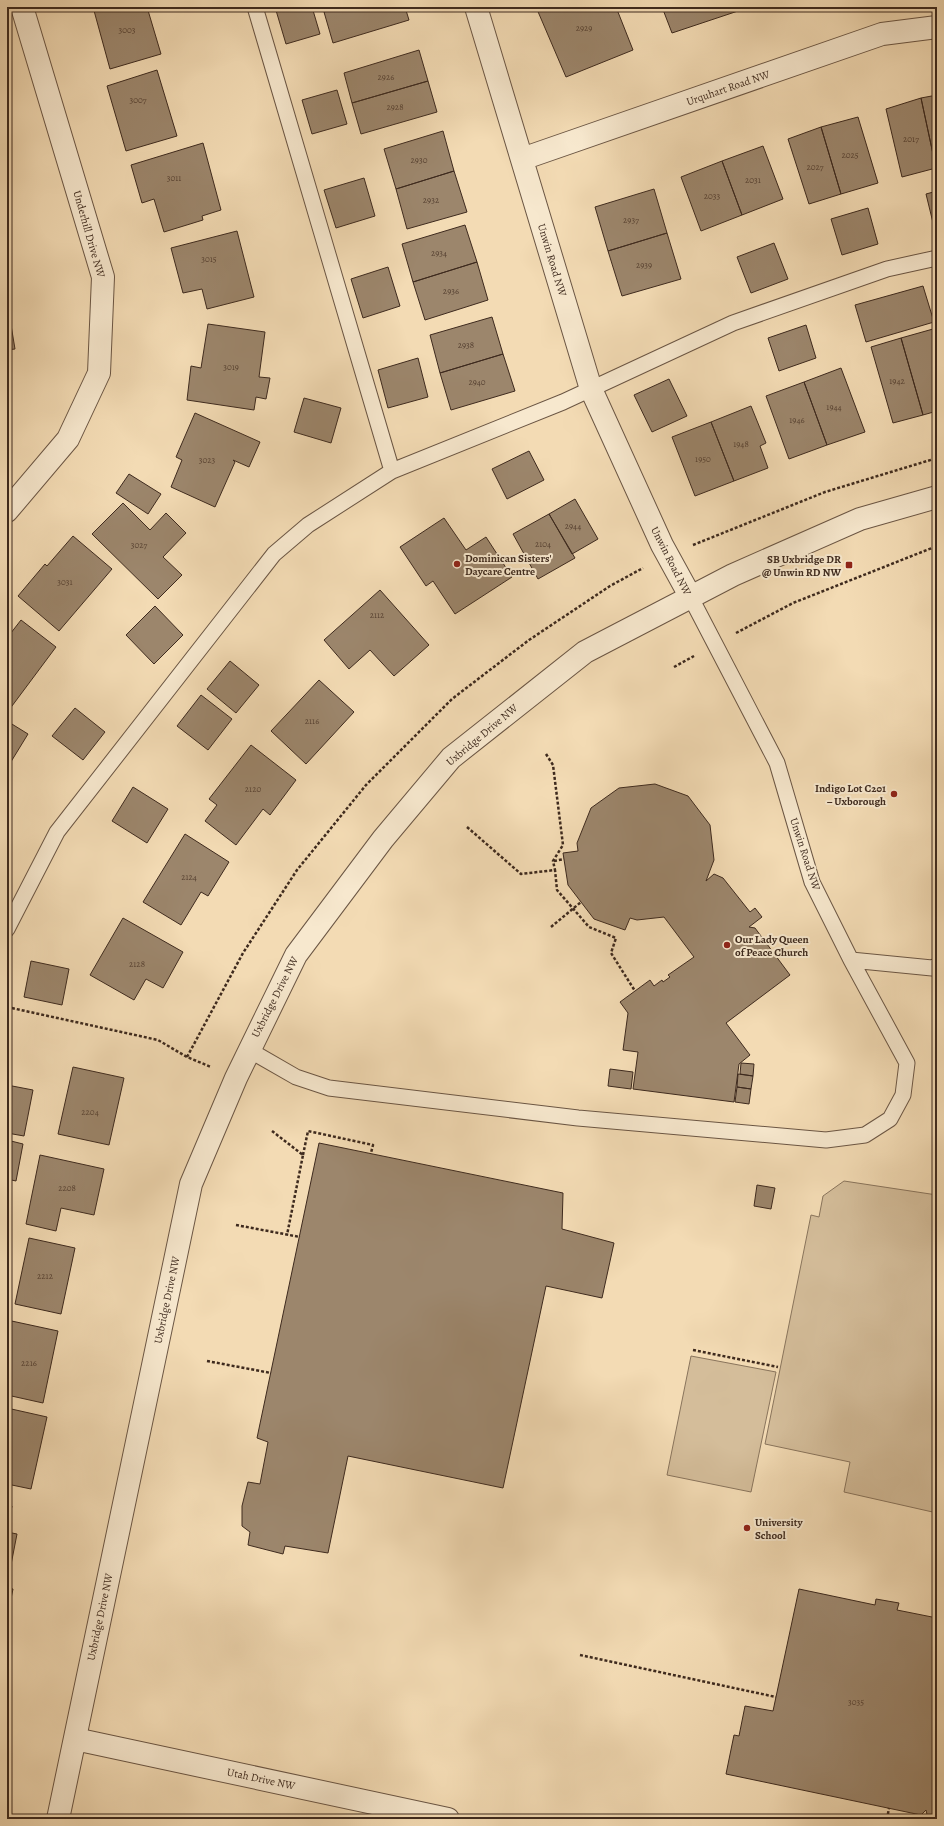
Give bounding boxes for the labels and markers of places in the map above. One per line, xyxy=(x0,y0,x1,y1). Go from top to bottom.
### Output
place label: Dominican Sisters' Daycare Centre xyxy=(465,551,551,579)
place label: SB Uxbridge DR @ Unwin RD NW xyxy=(762,552,842,580)
marker: Dominican Sisters' Daycare Centre xyxy=(452,559,462,569)
marker: SB Uxbridge DR @ Unwin RD NW xyxy=(844,560,854,570)
place label: Indigo Lot C201 – Uxborough xyxy=(815,781,886,809)
marker: Indigo Lot C201 – Uxborough xyxy=(889,789,899,799)
place label: Our Lady Queen of Peace Church xyxy=(735,932,809,960)
marker: Our Lady Queen of Peace Church xyxy=(722,940,732,950)
place label: University School xyxy=(755,1515,803,1543)
marker: University School xyxy=(742,1523,752,1533)

